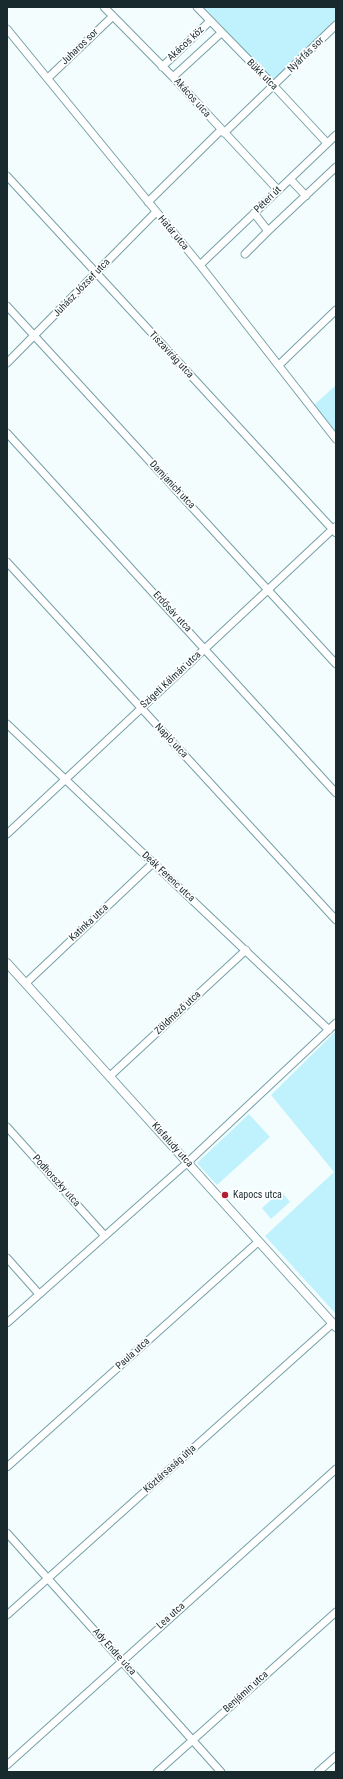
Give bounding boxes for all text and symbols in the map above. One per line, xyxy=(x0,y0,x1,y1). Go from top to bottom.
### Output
street label: Akácos köz xyxy=(165,24,207,64)
street label: Juharos sor xyxy=(59,26,101,68)
street label: Nyárfás sor xyxy=(285,35,327,75)
street label: Bükk utca xyxy=(244,57,280,93)
street label: Akácos utca xyxy=(171,76,213,120)
street label: Péteri út xyxy=(252,184,284,216)
street label: Határ utca xyxy=(155,213,191,253)
street label: Juhász József utca xyxy=(51,256,113,320)
street label: Tiszavirág utca xyxy=(146,329,196,381)
street label: Damjanich utca xyxy=(147,459,197,511)
street label: Erdősáv utca xyxy=(150,589,194,635)
street label: Szigeti Kálmán utca xyxy=(138,649,204,711)
street label: Napló utca xyxy=(152,721,190,761)
street label: Deák Ferenc utca xyxy=(139,849,197,905)
street label: Katinka utca xyxy=(67,902,111,944)
street label: Zöldmező utca xyxy=(153,989,203,1037)
street label: Kisfaludy utca xyxy=(149,1120,195,1170)
street label: Podhorszky utca xyxy=(30,1153,82,1209)
place label: Kapocs utca xyxy=(233,1189,282,1201)
marker: Kapocs utca xyxy=(220,1190,230,1200)
street label: Paula utca xyxy=(113,1336,153,1372)
street label: Köztársaság útja xyxy=(141,1442,199,1496)
street label: Lea utca xyxy=(154,1600,188,1632)
street label: Ady Endre utca xyxy=(90,1626,138,1678)
street label: Benjámin utca xyxy=(221,1669,271,1715)

